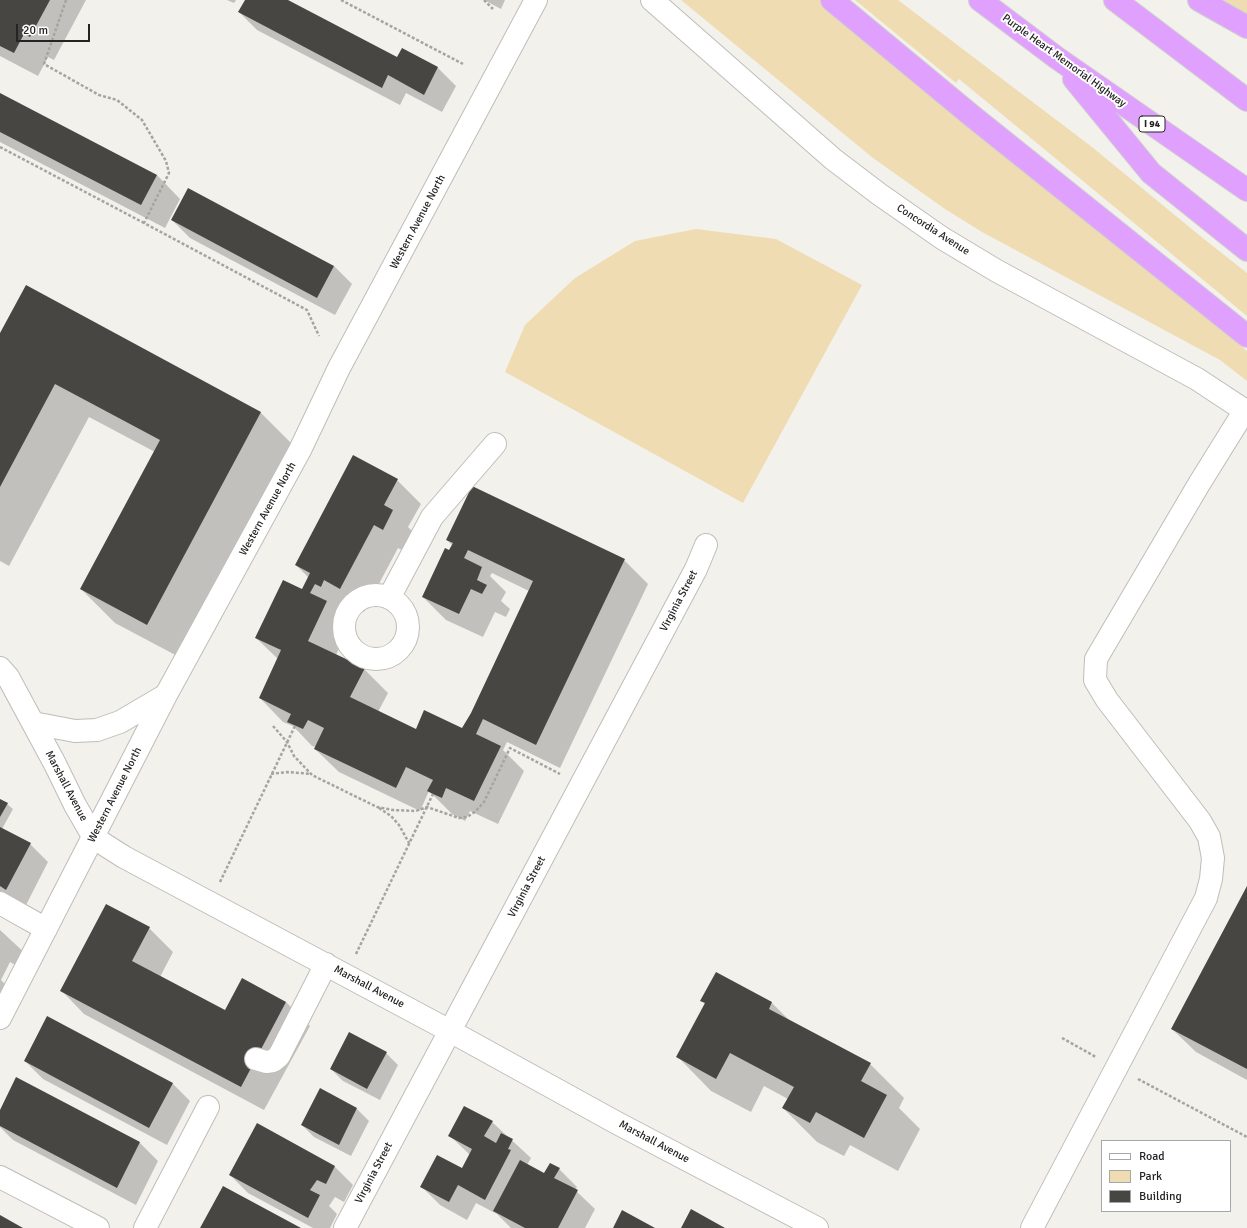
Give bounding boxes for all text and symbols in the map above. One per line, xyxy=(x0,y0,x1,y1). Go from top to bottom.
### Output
street label: Purple Heart Memorial Highway xyxy=(1000,12,1128,110)
scale bar xyxy=(18,16,92,42)
text: 20 m xyxy=(23,23,48,38)
road number: I 94 xyxy=(1139,116,1165,132)
street label: Western Avenue North xyxy=(388,173,448,271)
street label: Concordia Avenue xyxy=(894,202,972,258)
street label: Western Avenue North xyxy=(237,460,299,558)
street label: Virginia Street xyxy=(657,568,701,634)
street label: Western Avenue North xyxy=(85,745,145,845)
street label: Marshall Avenue xyxy=(42,748,90,824)
street label: Virginia Street xyxy=(505,854,549,920)
street label: Marshall Avenue xyxy=(331,963,407,1011)
street label: Marshall Avenue xyxy=(616,1118,692,1166)
street label: Virginia Street xyxy=(352,1140,396,1206)
legend xyxy=(1101,1140,1231,1212)
text: Road xyxy=(1139,1149,1165,1164)
text: Park xyxy=(1139,1169,1162,1184)
text: Building xyxy=(1139,1189,1182,1204)

